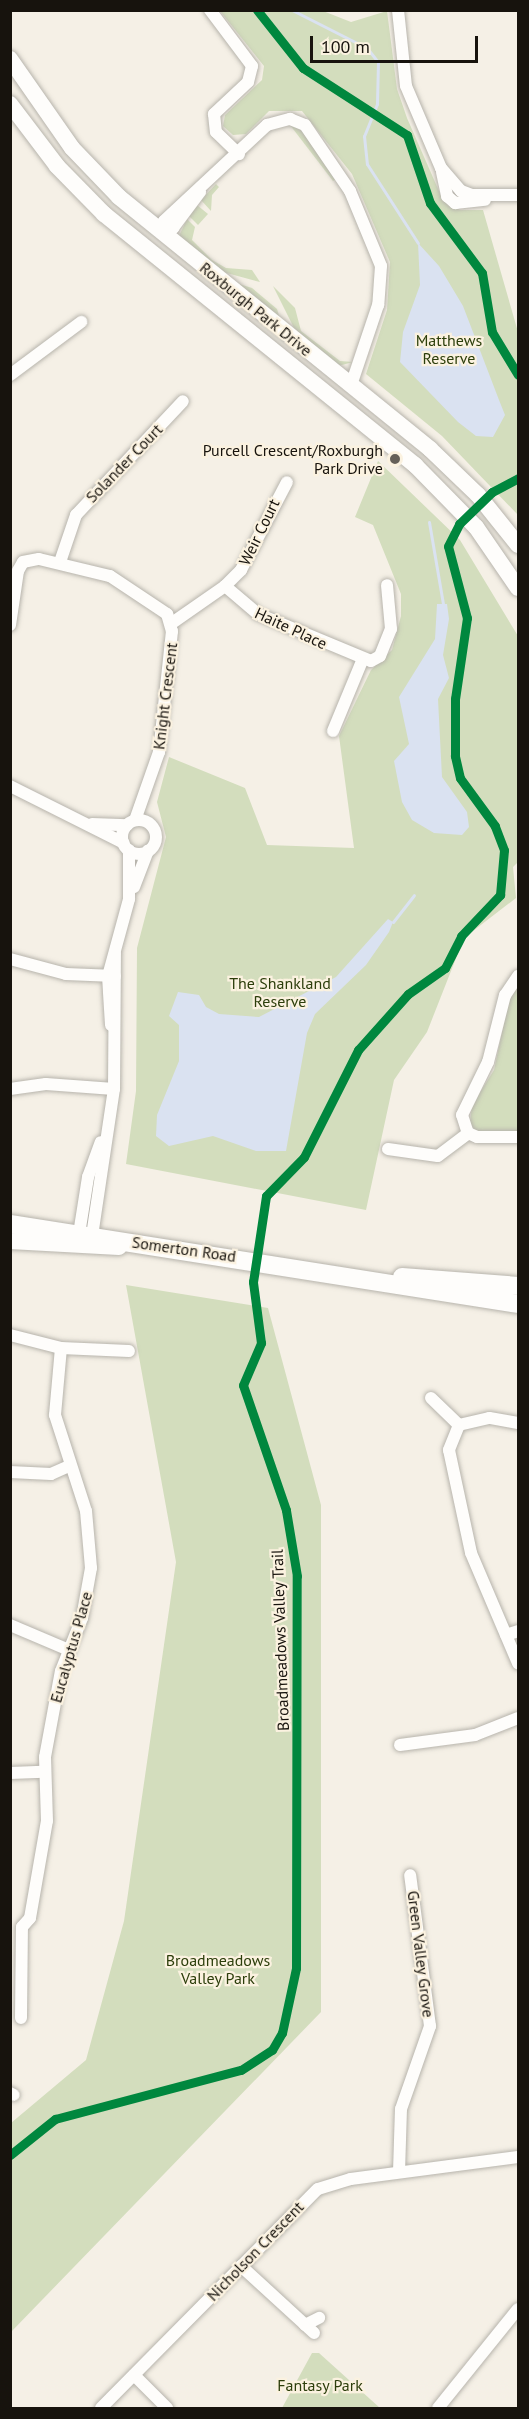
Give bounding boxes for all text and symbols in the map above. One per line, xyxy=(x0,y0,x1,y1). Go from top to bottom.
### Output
scale bar xyxy=(313,24,481,62)
text: 100 m xyxy=(321,35,370,58)
street label: Roxburgh Park Drive xyxy=(196,258,316,360)
park label: Matthews Reserve xyxy=(416,330,482,368)
street label: Solander Court xyxy=(82,420,166,506)
place label: Purcell Crescent/Roxburgh Park Drive xyxy=(203,440,383,478)
marker: Purcell Crescent/Roxburgh Park Drive xyxy=(388,452,402,466)
street label: Weir Court xyxy=(235,496,283,568)
street label: Haite Place xyxy=(252,603,330,653)
street label: Knight Crescent xyxy=(149,641,181,751)
park label: The Shankland Reserve xyxy=(229,973,331,1011)
street label: Somerton Road xyxy=(131,1232,237,1266)
street label: Broadmeadows Valley Trail xyxy=(267,1548,293,1732)
street label: Eucalyptus Place xyxy=(46,1589,96,1705)
street label: Green Valley Grove xyxy=(404,1889,438,2019)
park label: Broadmeadows Valley Park xyxy=(166,1950,270,1988)
street label: Nicholson Crescent xyxy=(203,2197,307,2305)
park label: Fantasy Park xyxy=(277,2375,363,2395)

